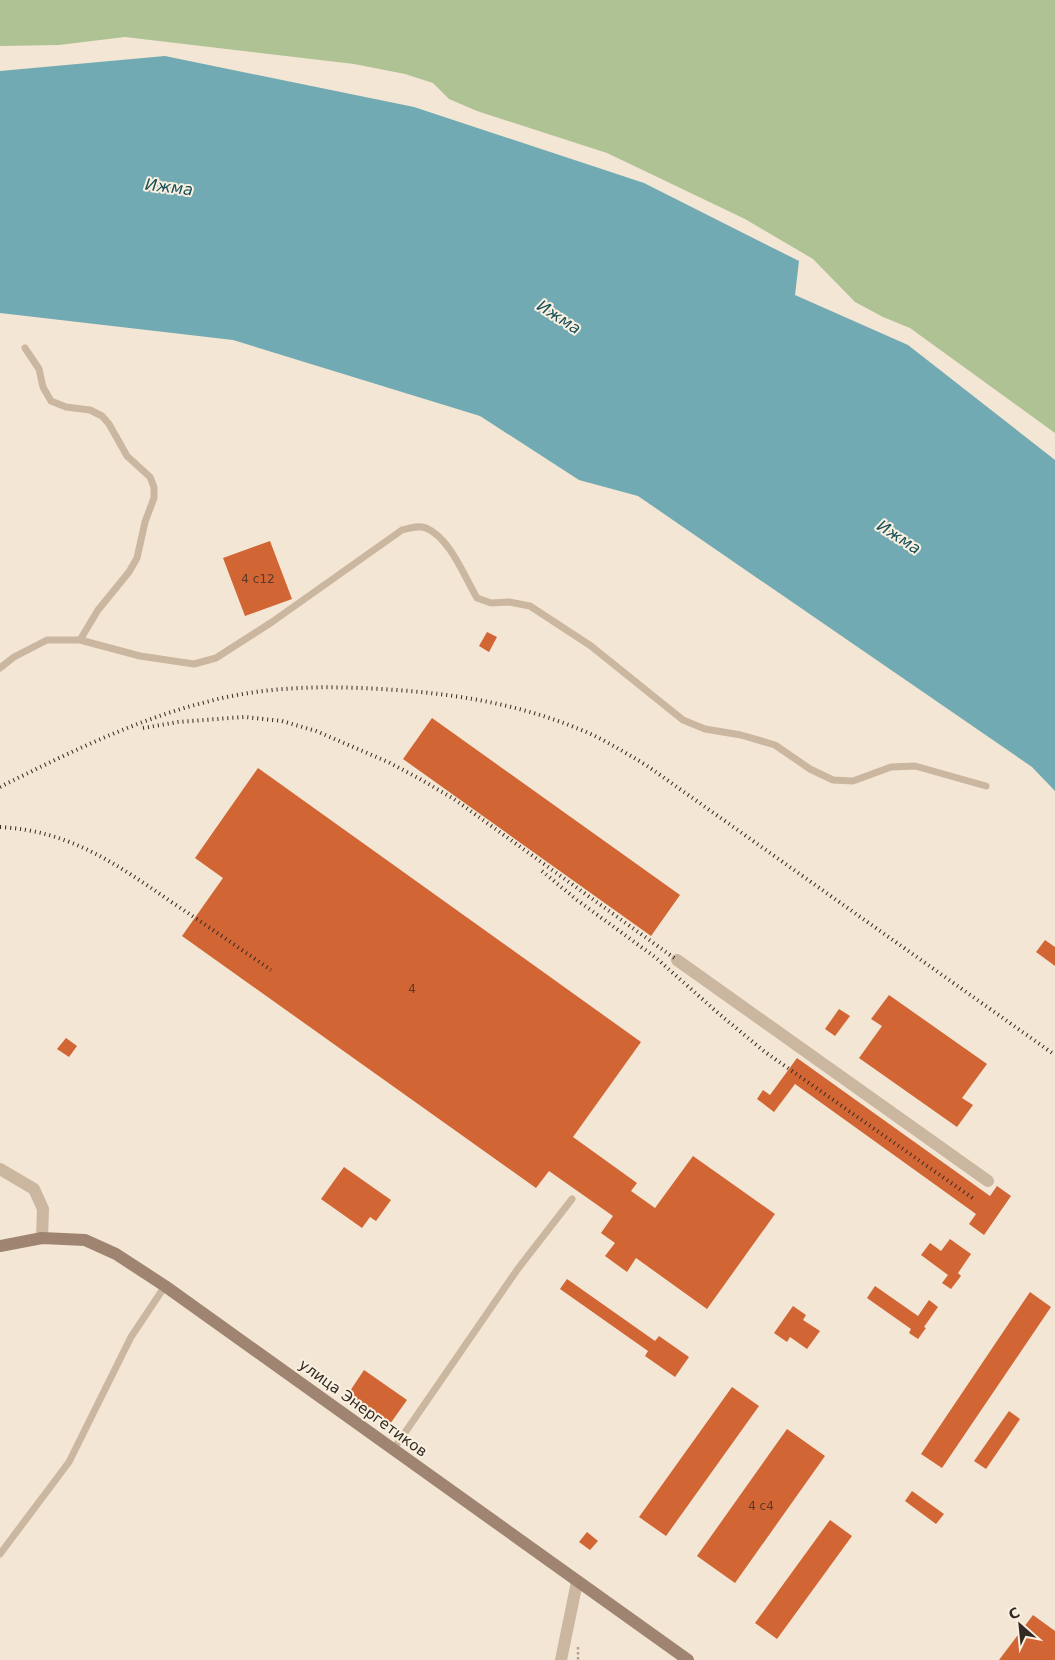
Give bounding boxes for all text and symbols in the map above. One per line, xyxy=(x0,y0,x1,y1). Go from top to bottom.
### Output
water label: Ижма xyxy=(144,175,194,199)
water label: Ижма xyxy=(534,296,584,338)
water label: Ижма xyxy=(874,516,924,558)
house number: 4 с12 xyxy=(241,572,275,586)
house number: 4 xyxy=(408,982,416,996)
street label: улица Энергетиков xyxy=(295,1355,431,1461)
house number: 4 с4 xyxy=(748,1499,774,1513)
north arrow xyxy=(995,1600,1045,1650)
text: С xyxy=(1006,1604,1022,1623)

